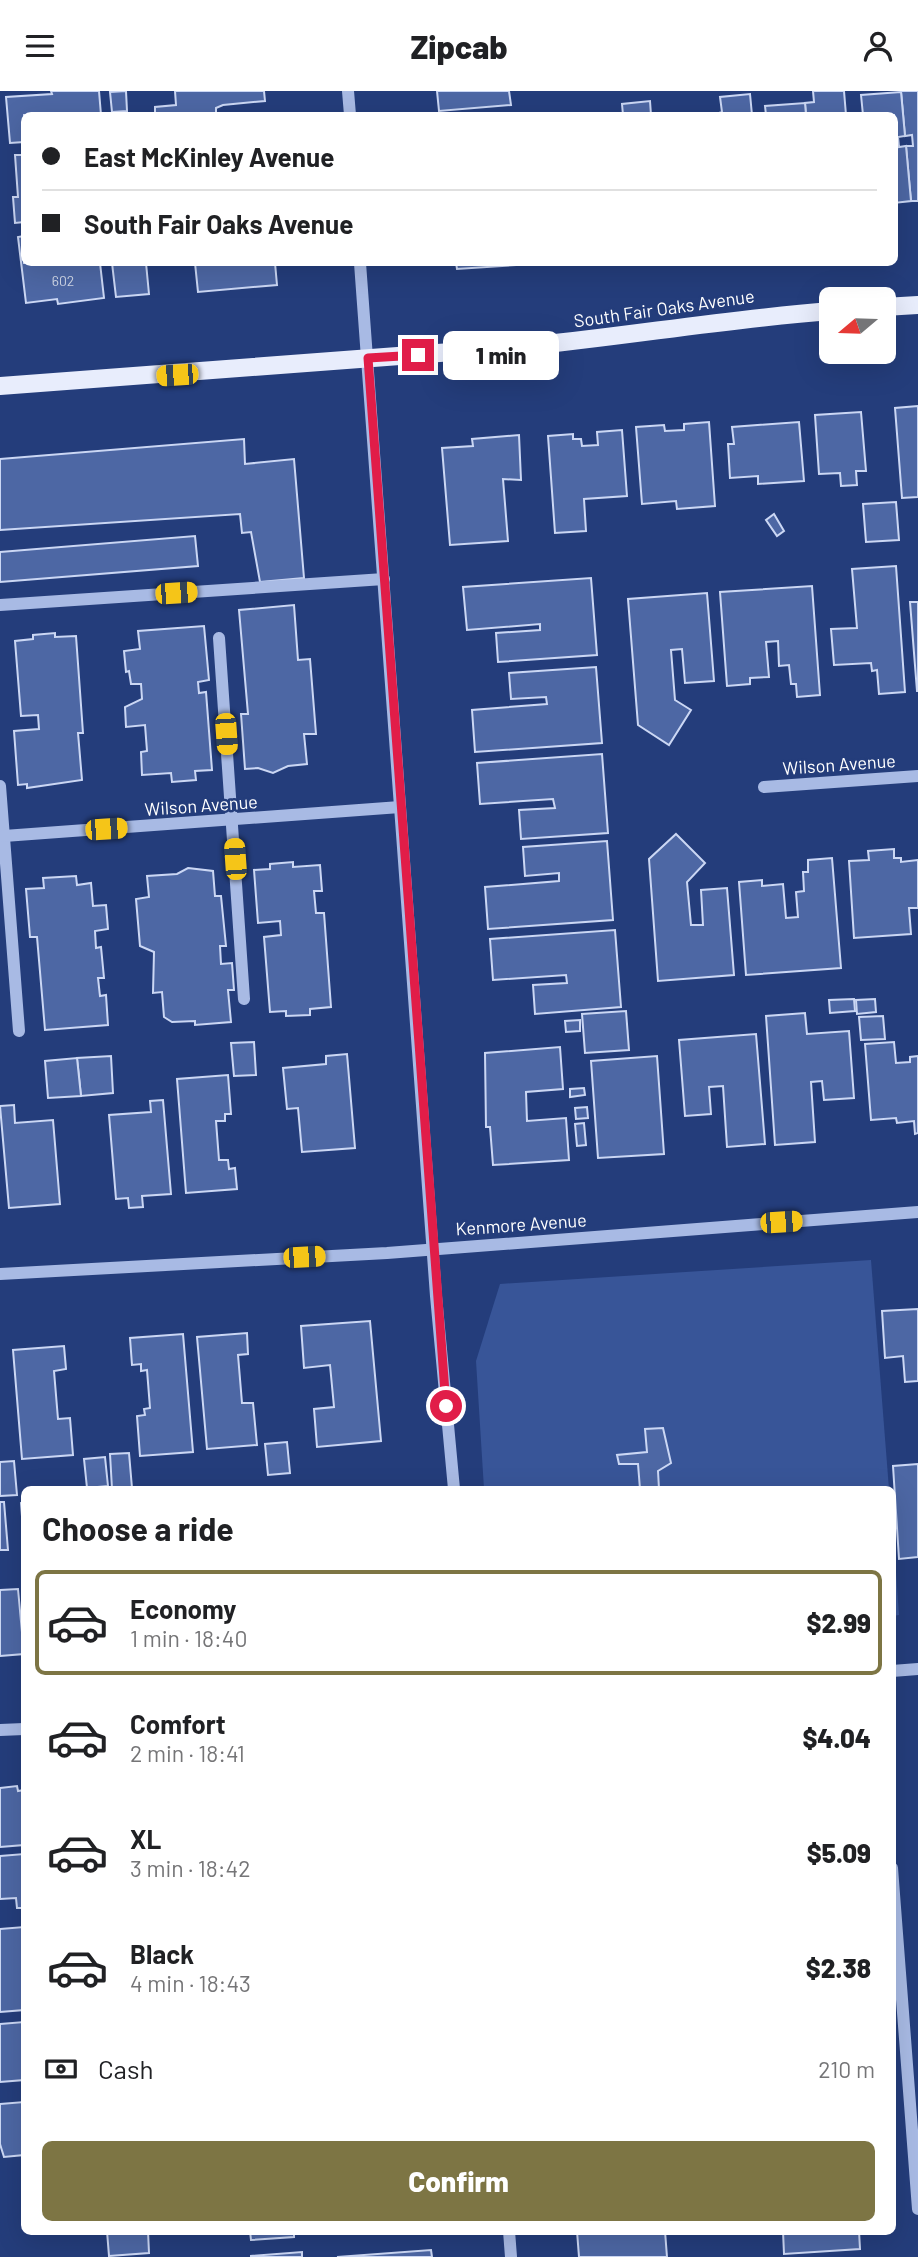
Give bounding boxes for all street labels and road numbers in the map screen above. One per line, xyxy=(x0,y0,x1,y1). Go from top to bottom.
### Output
street label: South Fair Oaks Avenue xyxy=(572,284,756,332)
street label: Wilson Avenue xyxy=(782,749,896,779)
street label: Wilson Avenue xyxy=(144,790,258,820)
street label: Kenmore Avenue xyxy=(455,1208,587,1240)

